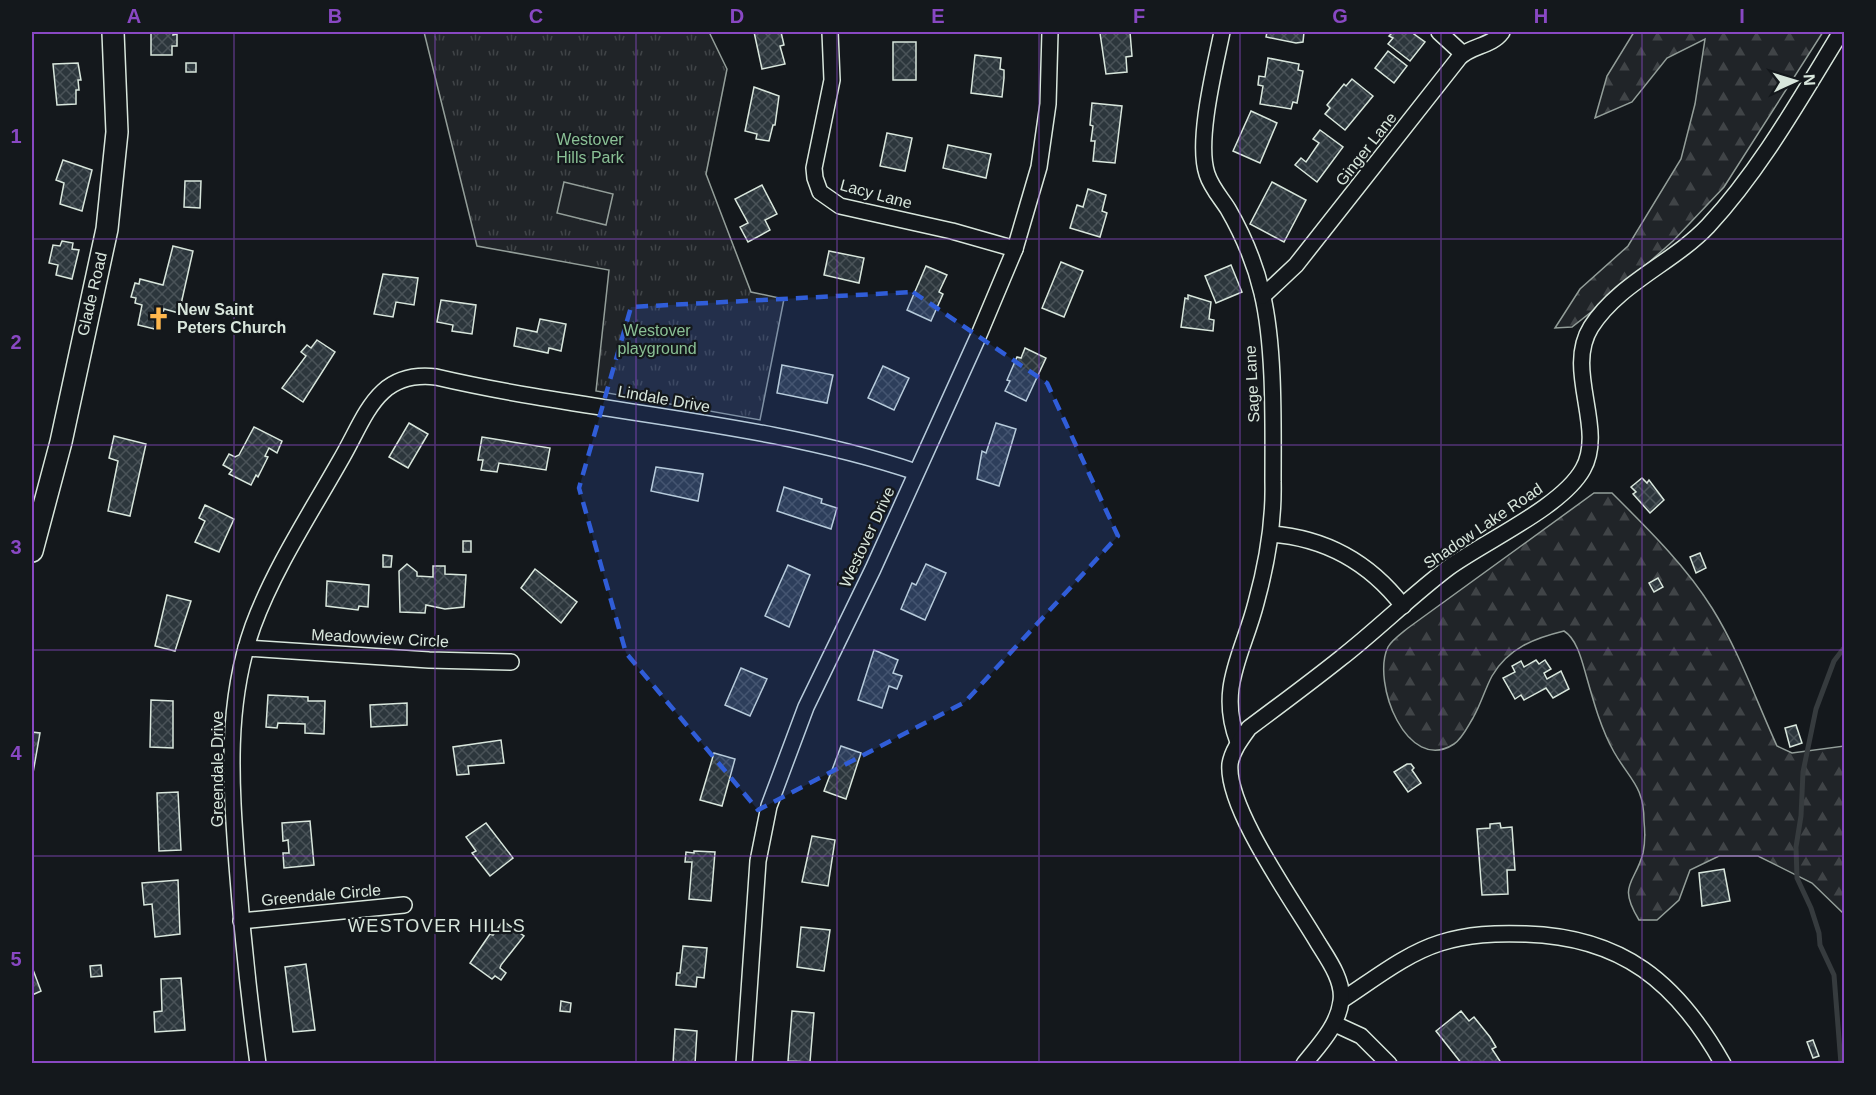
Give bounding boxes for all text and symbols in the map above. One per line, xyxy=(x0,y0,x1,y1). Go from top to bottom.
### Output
text: A xyxy=(127,5,141,27)
text: B xyxy=(328,5,342,27)
text: C xyxy=(529,5,543,27)
text: D xyxy=(730,5,744,27)
text: E xyxy=(931,5,945,27)
text: F xyxy=(1133,5,1145,27)
text: G xyxy=(1332,5,1348,27)
text: H xyxy=(1534,5,1548,27)
text: I xyxy=(1739,5,1745,27)
north arrow xyxy=(1765,51,1825,111)
text: N xyxy=(1801,74,1818,86)
street label: Ginger Lane xyxy=(1332,109,1400,189)
text: 1 xyxy=(10,125,22,147)
park label: Westover Hills Park xyxy=(556,131,625,166)
street label: Lacy Lane xyxy=(838,176,914,212)
street label: Glade Road xyxy=(74,250,110,338)
place label: New Saint Peters Church xyxy=(177,301,286,336)
church icon: New Saint Peters Church xyxy=(146,305,172,331)
park label: Westover playground xyxy=(617,322,697,357)
text: 2 xyxy=(10,331,22,353)
street label: Sage Lane xyxy=(1241,345,1263,423)
street label: Lindale Drive xyxy=(617,383,712,415)
street label: Shadow Lake Road xyxy=(1420,480,1546,572)
street label: Westover Drive xyxy=(836,484,898,590)
text: 3 xyxy=(10,536,22,558)
street label: Meadowview Circle xyxy=(311,626,449,650)
street label: Greendale Drive xyxy=(209,711,226,827)
text: 4 xyxy=(10,742,22,764)
street label: Greendale Circle xyxy=(260,881,382,909)
district label: WESTOVER HILLS xyxy=(348,916,526,936)
text: 5 xyxy=(10,948,22,970)

